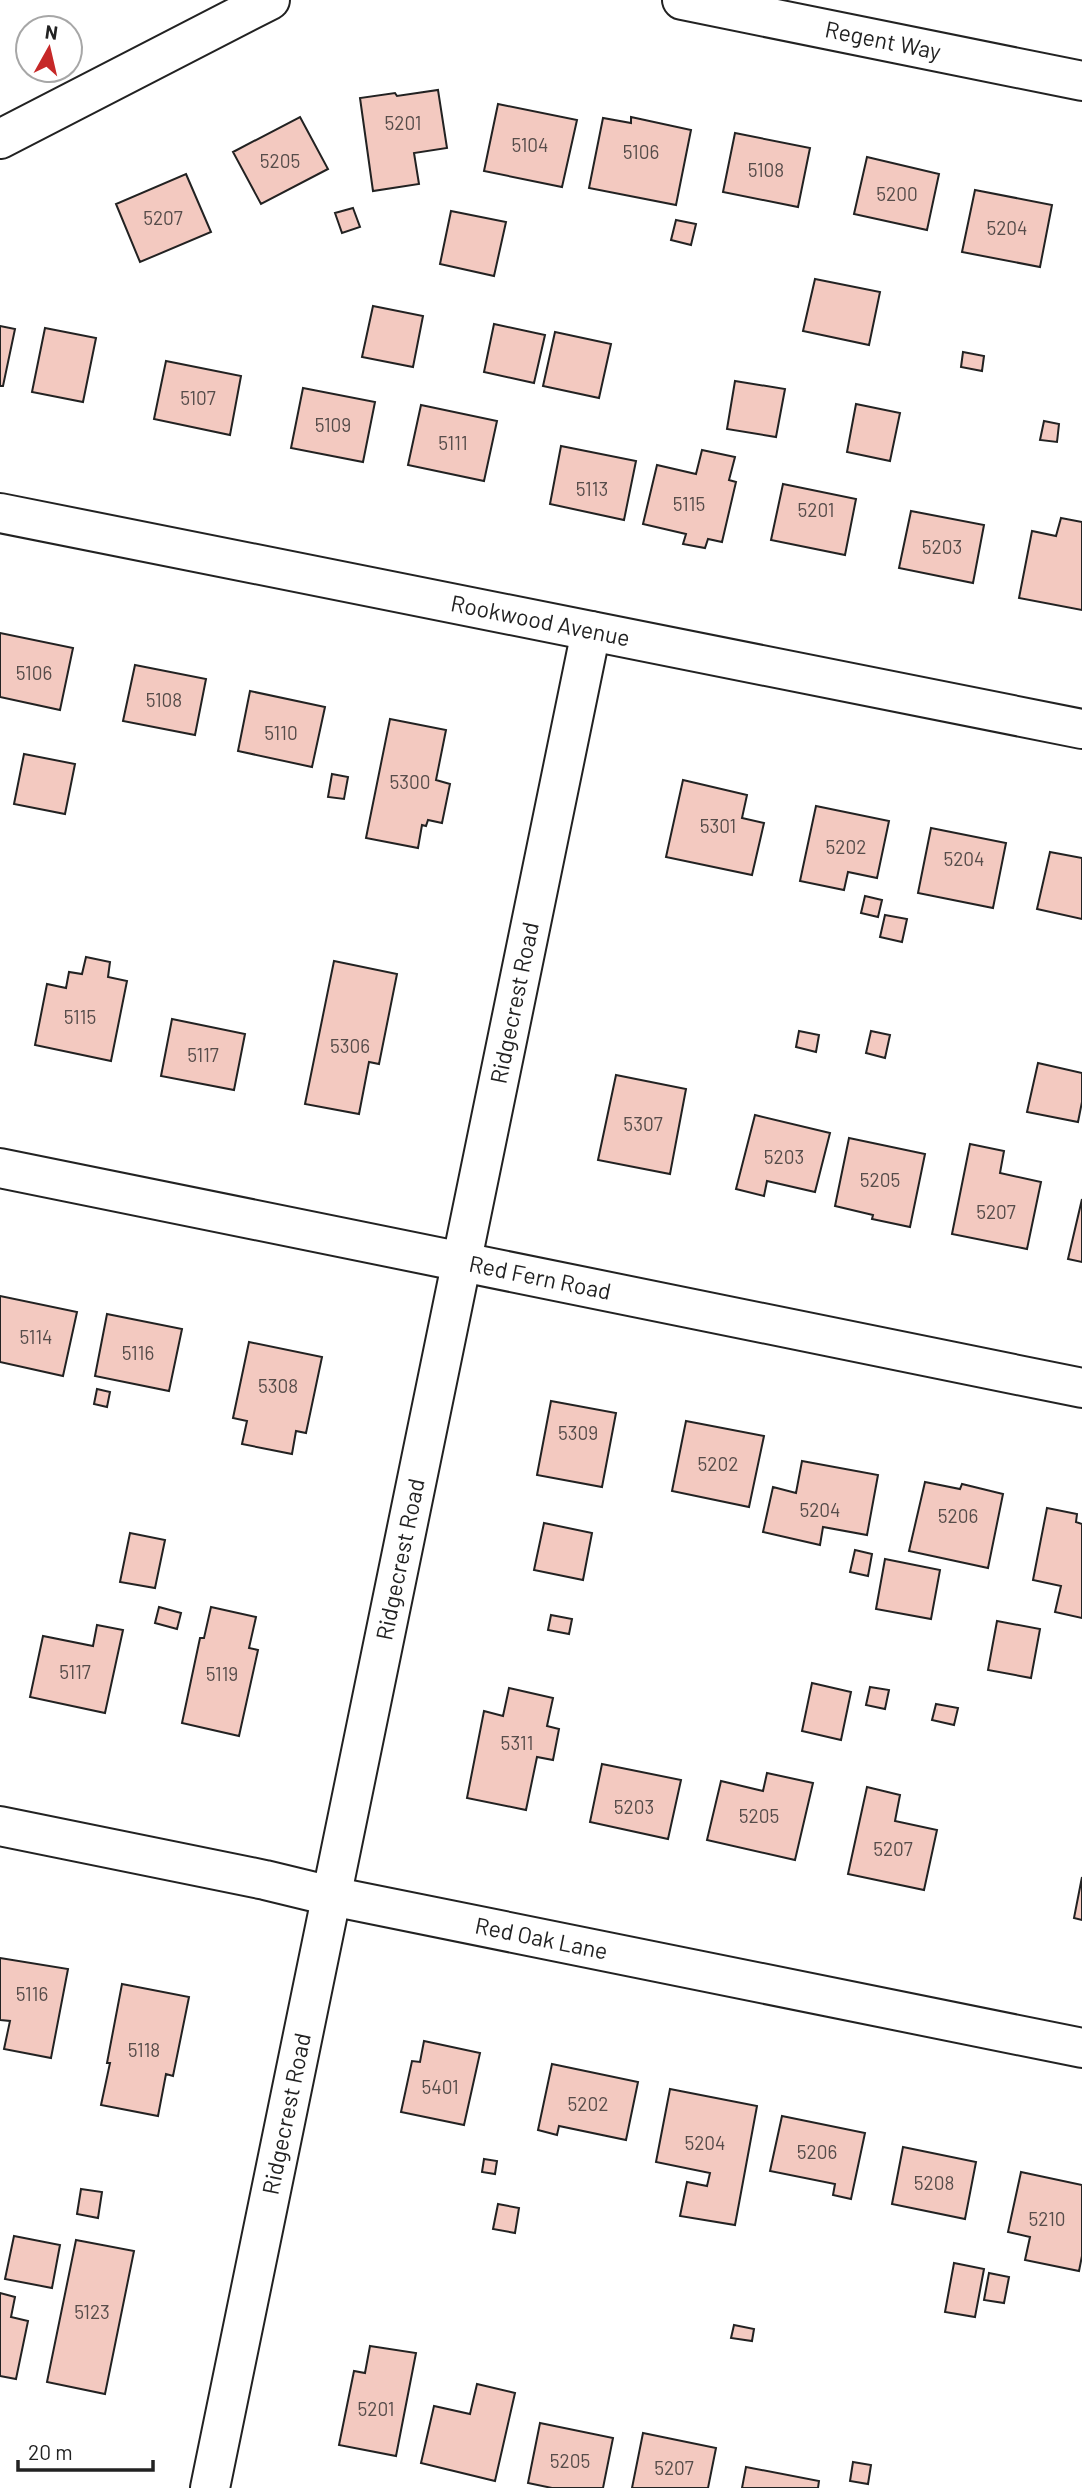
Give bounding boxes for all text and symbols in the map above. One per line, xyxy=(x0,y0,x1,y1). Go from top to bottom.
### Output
north arrow xyxy=(14,14,84,84)
street label: Regent Way xyxy=(823,14,944,65)
text: N xyxy=(44,19,59,44)
house number: 5201 xyxy=(385,111,421,134)
house number: 5104 xyxy=(511,133,549,156)
house number: 5106 xyxy=(623,140,659,163)
house number: 5205 xyxy=(260,149,300,172)
house number: 5108 xyxy=(748,158,784,181)
house number: 5200 xyxy=(876,182,918,205)
house number: 5207 xyxy=(143,206,183,229)
house number: 5204 xyxy=(986,216,1028,239)
house number: 5107 xyxy=(180,386,216,409)
house number: 5109 xyxy=(315,413,351,436)
house number: 5111 xyxy=(438,431,468,454)
house number: 5113 xyxy=(576,477,608,500)
house number: 5115 xyxy=(673,492,705,515)
house number: 5201 xyxy=(798,498,834,521)
house number: 5203 xyxy=(922,535,962,558)
street label: Rookwood Avenue xyxy=(448,588,633,651)
house number: 5106 xyxy=(16,661,52,684)
house number: 5108 xyxy=(146,688,182,711)
house number: 5110 xyxy=(264,721,298,744)
house number: 5300 xyxy=(389,770,431,793)
house number: 5301 xyxy=(700,814,736,837)
house number: 5202 xyxy=(826,835,866,858)
house number: 5204 xyxy=(943,847,985,870)
street label: Ridgecrest Road xyxy=(483,919,544,1086)
house number: 5115 xyxy=(64,1005,96,1028)
house number: 5306 xyxy=(330,1034,370,1057)
house number: 5117 xyxy=(187,1043,219,1066)
house number: 5307 xyxy=(623,1112,663,1135)
house number: 5203 xyxy=(764,1145,804,1168)
house number: 5205 xyxy=(860,1168,900,1191)
house number: 5207 xyxy=(976,1200,1016,1223)
street label: Red Fern Road xyxy=(467,1249,614,1305)
house number: 5114 xyxy=(19,1325,53,1348)
house number: 5116 xyxy=(122,1341,154,1364)
house number: 5308 xyxy=(258,1374,298,1397)
house number: 5309 xyxy=(558,1421,598,1444)
house number: 5202 xyxy=(698,1452,738,1475)
street label: Ridgecrest Road xyxy=(369,1476,430,1642)
house number: 5204 xyxy=(799,1498,841,1521)
house number: 5206 xyxy=(938,1504,978,1527)
house number: 5117 xyxy=(59,1660,91,1683)
house number: 5119 xyxy=(206,1662,238,1685)
house number: 5311 xyxy=(501,1731,533,1754)
house number: 5203 xyxy=(614,1795,654,1818)
house number: 5205 xyxy=(739,1804,779,1827)
house number: 5207 xyxy=(873,1837,913,1860)
street label: Red Oak Lane xyxy=(473,1910,610,1965)
house number: 5116 xyxy=(16,1982,48,2005)
street label: Ridgecrest Road xyxy=(256,2030,316,2197)
house number: 5118 xyxy=(128,2038,160,2061)
house number: 5401 xyxy=(421,2075,459,2098)
house number: 5202 xyxy=(568,2092,608,2115)
house number: 5204 xyxy=(684,2131,726,2154)
house number: 5206 xyxy=(797,2140,837,2163)
house number: 5208 xyxy=(914,2171,954,2194)
house number: 5210 xyxy=(1028,2207,1066,2230)
house number: 5123 xyxy=(74,2300,110,2323)
house number: 5201 xyxy=(358,2397,394,2420)
scale bar xyxy=(18,2428,152,2472)
text: 20 m xyxy=(28,2439,73,2464)
house number: 5205 xyxy=(550,2449,590,2472)
house number: 5207 xyxy=(654,2456,694,2479)

